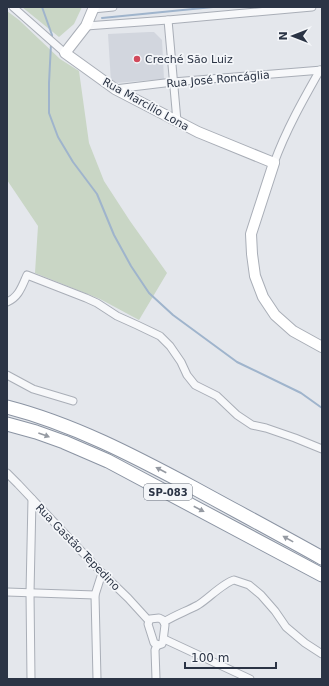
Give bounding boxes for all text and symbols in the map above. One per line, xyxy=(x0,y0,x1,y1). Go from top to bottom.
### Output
north arrow xyxy=(273,16,313,56)
text: N xyxy=(277,31,290,41)
place label: Creché São Luiz xyxy=(145,53,233,66)
marker: Creché São Luiz xyxy=(132,54,142,64)
street label: Rua José Roncáglia xyxy=(166,68,270,90)
street label: Rua Marcílio Lona xyxy=(100,75,191,134)
one-way arrow xyxy=(39,433,51,439)
one-way arrow xyxy=(155,467,167,474)
road number: SP-083 xyxy=(144,484,192,500)
street label: Rua Gastão Tepedino xyxy=(33,501,123,594)
one-way arrow xyxy=(194,506,205,512)
one-way arrow xyxy=(282,536,294,542)
scale bar xyxy=(185,644,276,670)
text: 100 m xyxy=(191,651,229,665)

